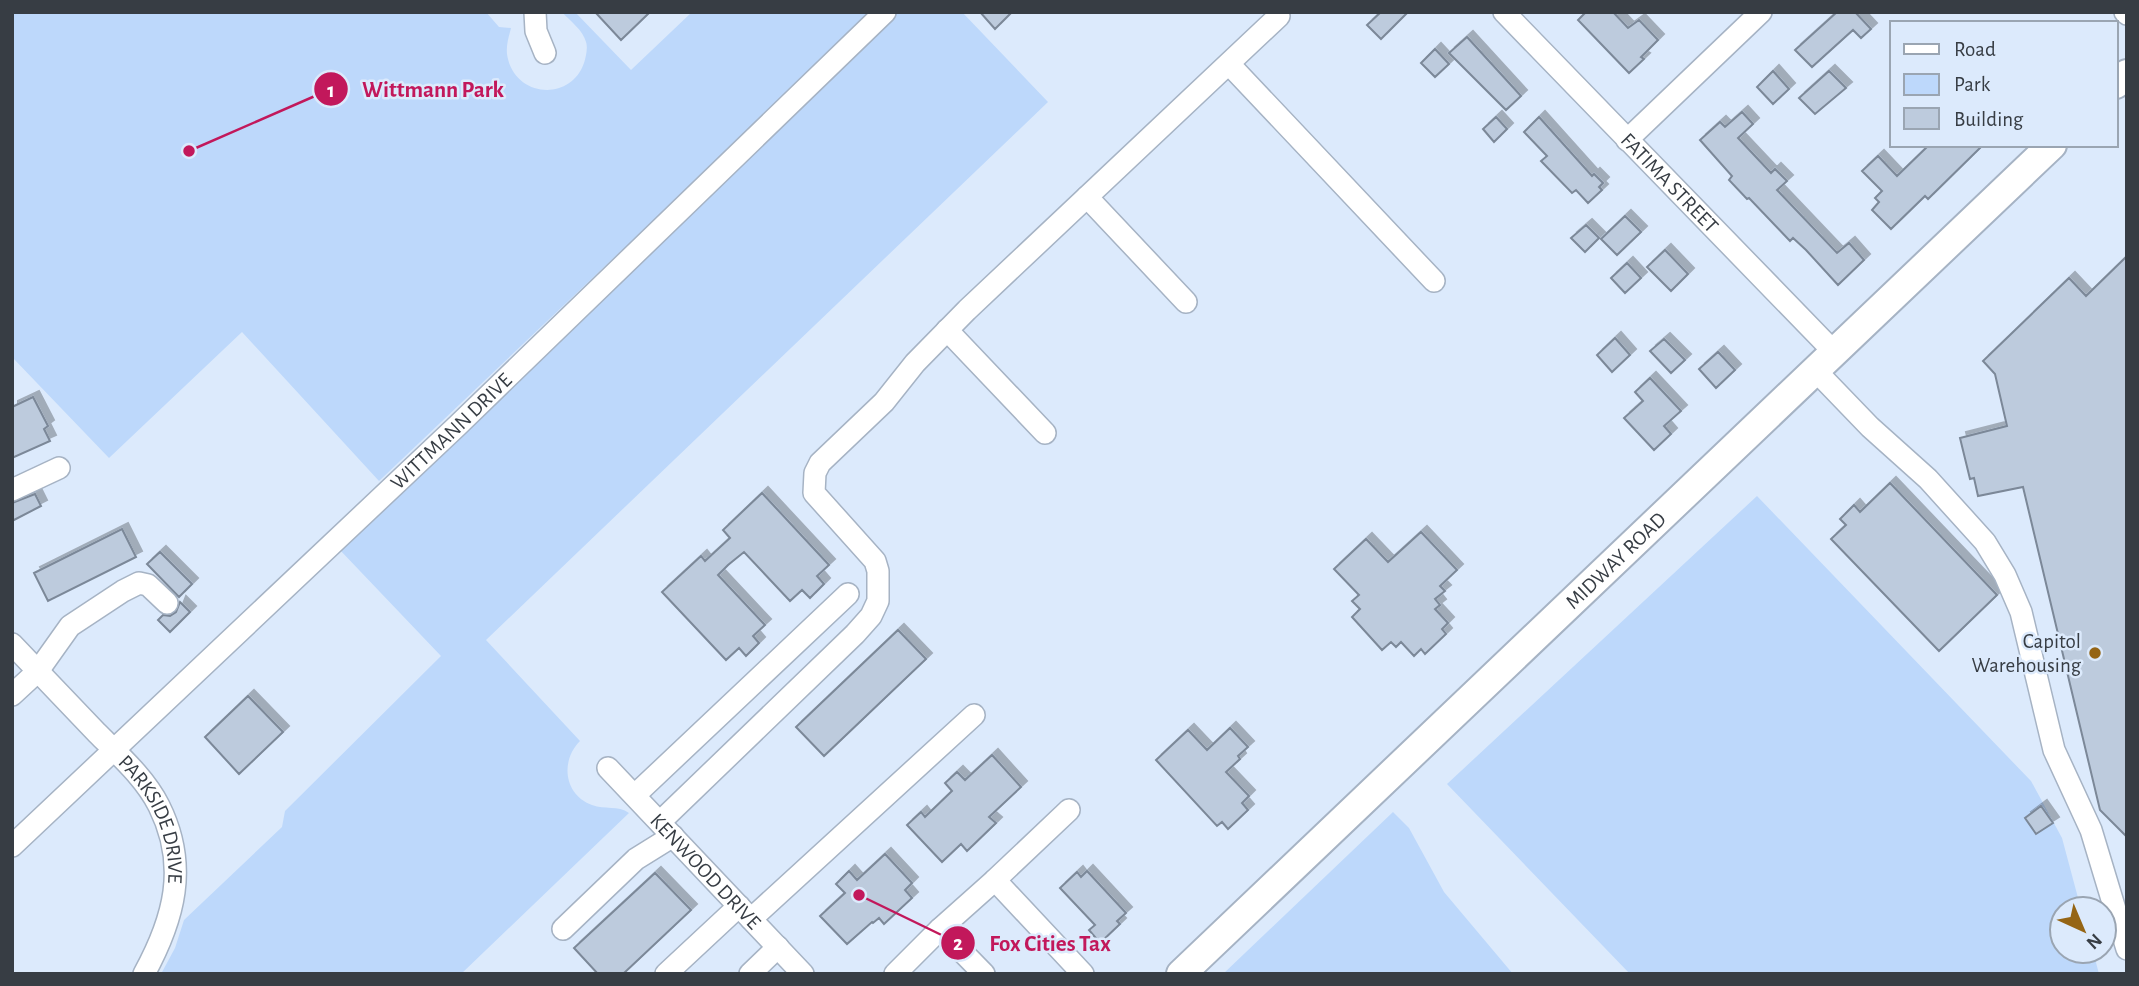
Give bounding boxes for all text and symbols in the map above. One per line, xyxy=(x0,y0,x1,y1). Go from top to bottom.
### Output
legend xyxy=(1890,21,2118,147)
text: Road xyxy=(1954,39,1996,60)
callout: Wittmann Park xyxy=(314,67,518,111)
text: Park xyxy=(1954,74,1991,95)
text: Wittmann Park xyxy=(362,79,504,102)
text: 1 xyxy=(327,80,335,101)
text: Building xyxy=(1954,109,2024,130)
street label: FATIMA STREET xyxy=(1617,129,1722,237)
street label: WITTMANN DRIVE xyxy=(387,369,515,493)
street label: MIDWAY ROAD xyxy=(1561,508,1670,613)
place label: Capitol Warehousing xyxy=(1972,631,2082,676)
marker: Capitol Warehousing xyxy=(2087,645,2103,661)
street label: PARKSIDE DRIVE xyxy=(115,751,186,884)
street label: KENWOOD DRIVE xyxy=(646,809,765,933)
north arrow xyxy=(2048,895,2118,965)
callout: Fox Cities Tax xyxy=(940,921,1125,965)
text: N xyxy=(2082,930,2105,953)
text: 2 xyxy=(953,933,963,954)
text: Fox Cities Tax xyxy=(989,933,1111,956)

